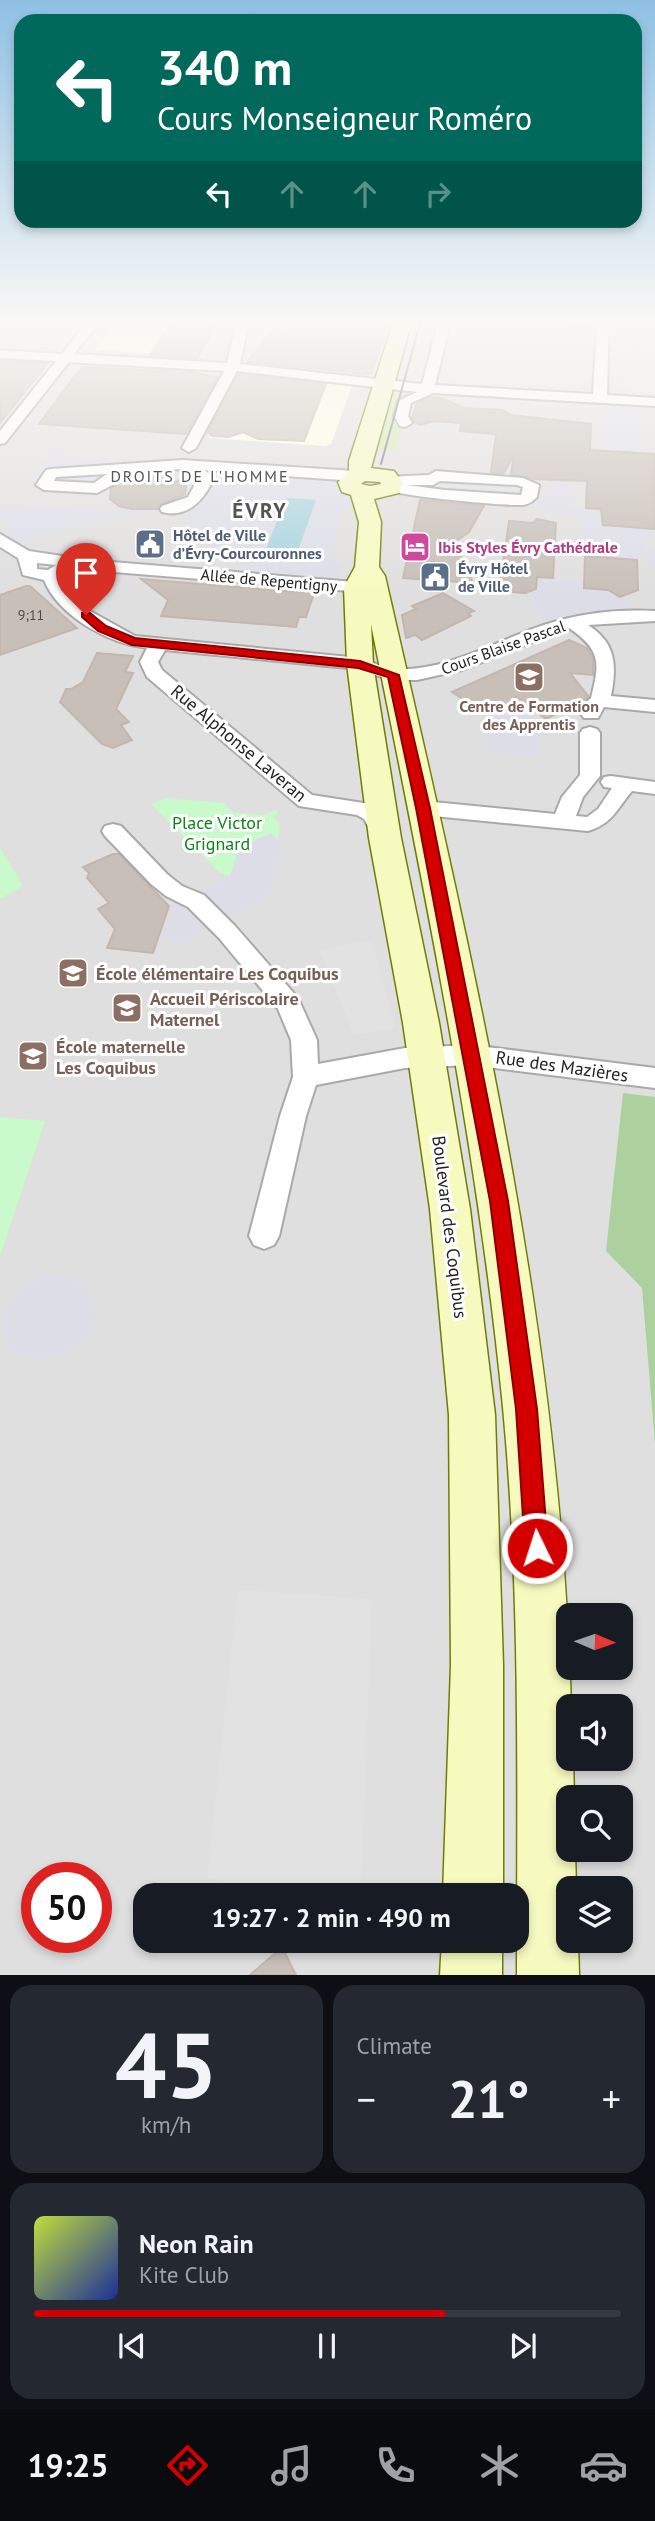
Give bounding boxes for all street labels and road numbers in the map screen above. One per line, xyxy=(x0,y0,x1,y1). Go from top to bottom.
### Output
street label: Allée de Repentigny xyxy=(200,564,339,596)
street label: Cours Blaise Pascal xyxy=(438,615,568,679)
street label: Rue Alphonse Laveran xyxy=(166,679,312,807)
street label: Rue des Mazières xyxy=(494,1045,630,1087)
street label: Boulevard des Coquibus xyxy=(427,1134,473,1320)

